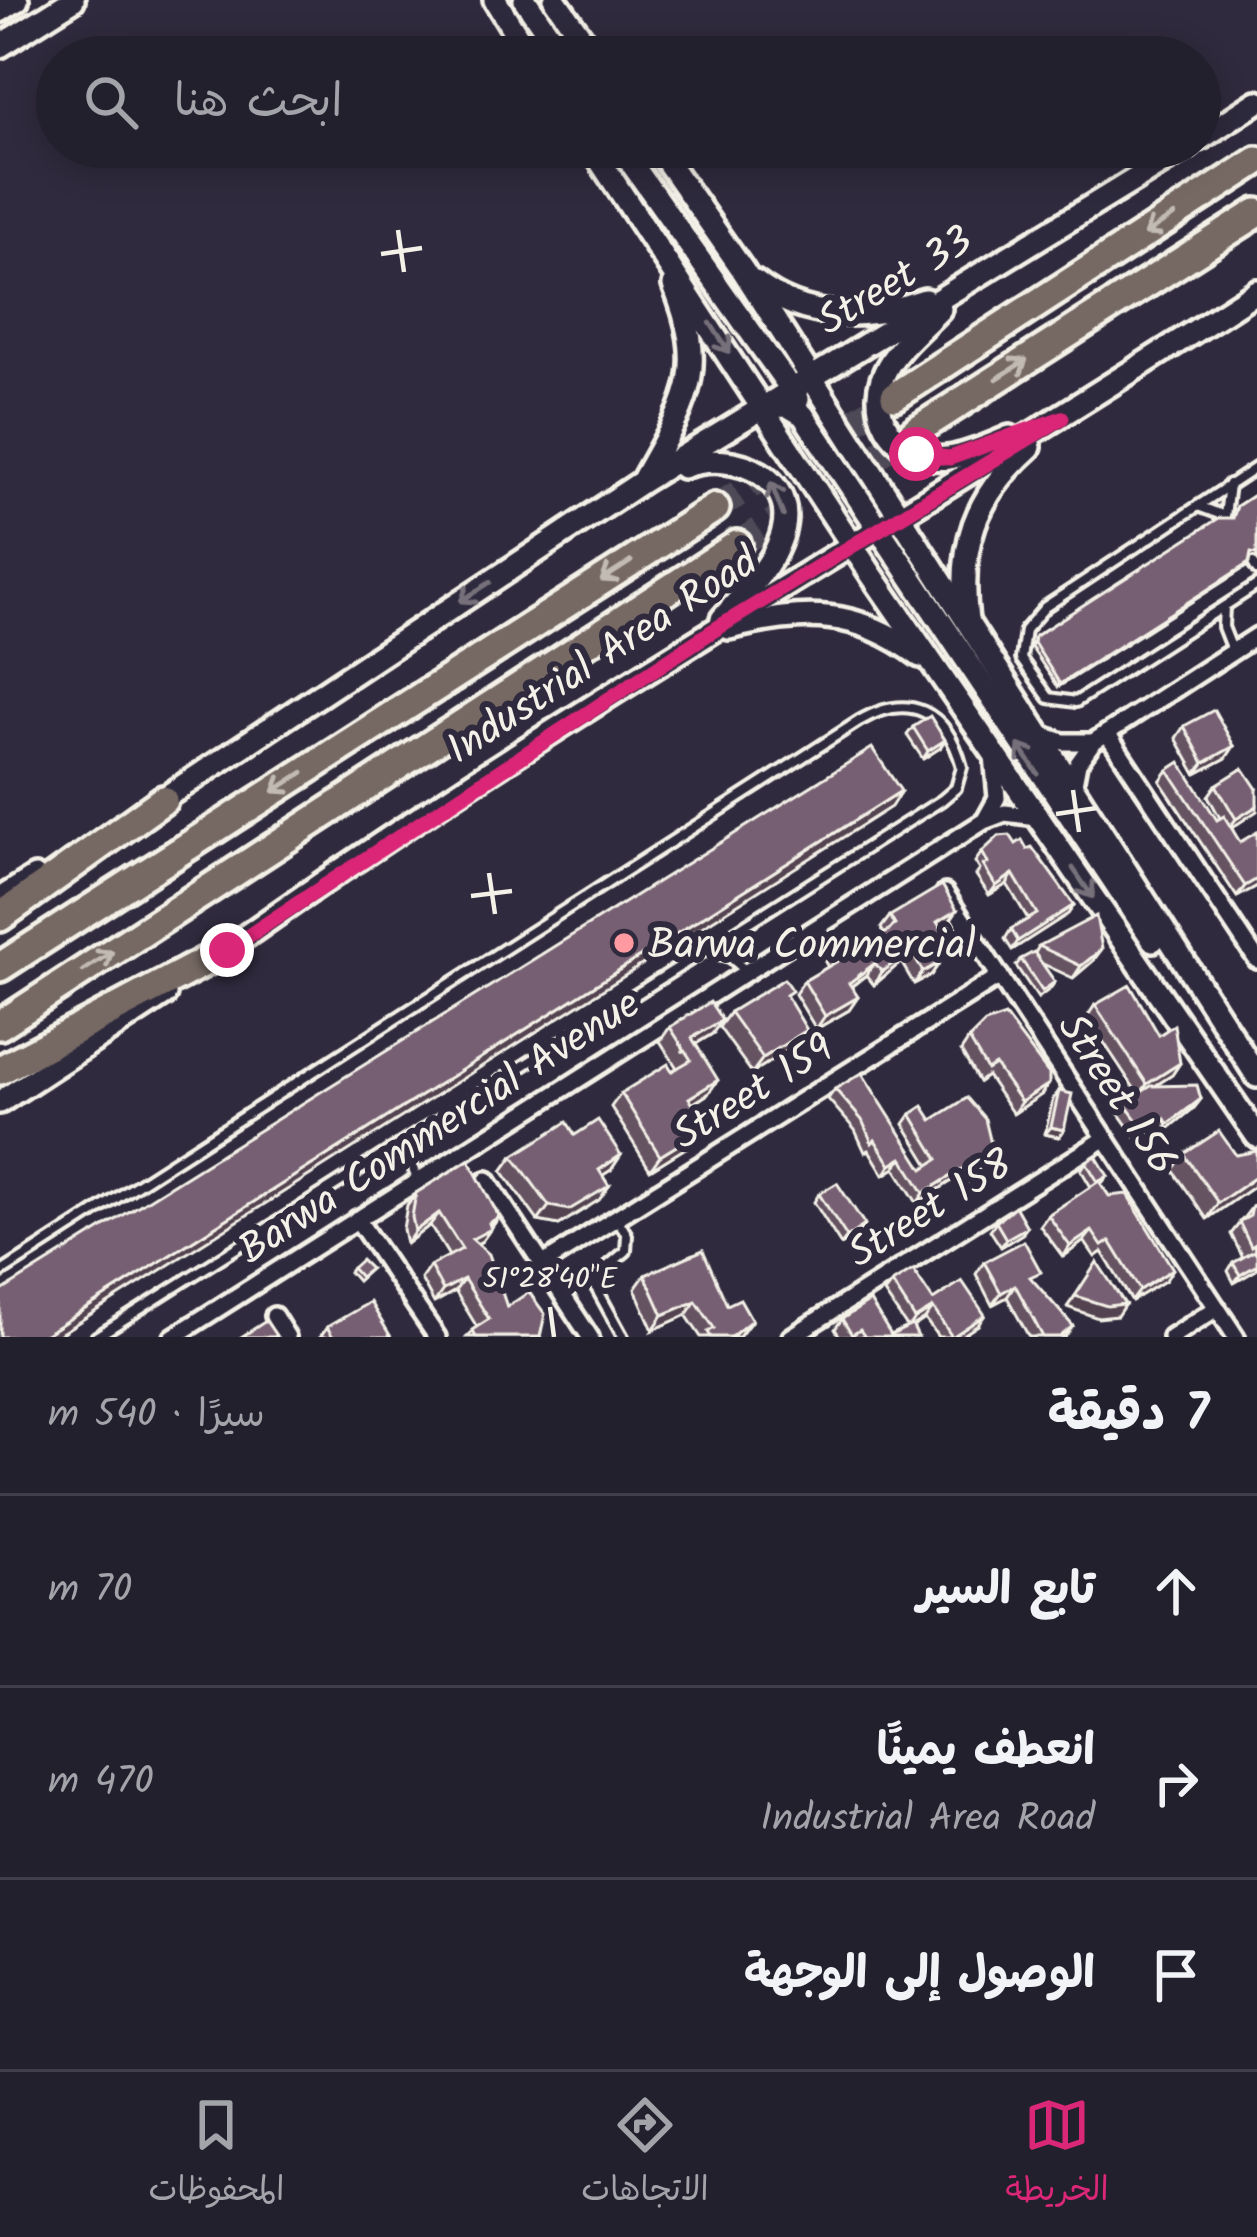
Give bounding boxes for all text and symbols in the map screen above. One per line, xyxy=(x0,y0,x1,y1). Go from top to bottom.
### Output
search box xyxy=(36,36,1221,168)
text: ابحث هنا xyxy=(174,67,342,139)
icon: search xyxy=(78,69,144,135)
street label: Street 33 xyxy=(805,209,986,355)
one-way arrow xyxy=(1142,212,1176,237)
one-way arrow xyxy=(708,320,733,354)
one-way arrow xyxy=(995,357,1029,381)
route start xyxy=(889,427,943,481)
one-way arrow xyxy=(765,481,787,518)
street label: Industrial Area Road xyxy=(433,530,773,783)
one-way arrow xyxy=(600,559,634,584)
one-way arrow xyxy=(459,580,493,605)
one-way arrow xyxy=(1016,743,1041,777)
one-way arrow xyxy=(271,769,305,794)
one-way arrow xyxy=(1070,865,1095,899)
place label: Barwa Commercial xyxy=(648,913,976,980)
route end xyxy=(200,923,254,977)
marker: Barwa Commercial xyxy=(611,930,637,956)
one-way arrow xyxy=(80,949,114,974)
street label: Barwa Commercial Avenue xyxy=(225,972,655,1284)
street label: Street 156 xyxy=(1038,1000,1194,1190)
street label: Street 159 xyxy=(660,1017,848,1169)
street label: Street 158 xyxy=(835,1132,1027,1287)
text: 51°28'40"E xyxy=(483,1256,619,1304)
text: 7 دقيقة xyxy=(1048,1375,1209,1456)
text: سيرًا · 540 m xyxy=(48,1385,265,1447)
text: تابع السير xyxy=(917,1555,1095,1627)
icon: ahead xyxy=(1143,1558,1209,1624)
text: 70 m xyxy=(48,1560,132,1622)
text: انعطف يمينًا xyxy=(877,1716,1095,1788)
icon: right xyxy=(1143,1750,1209,1816)
text: 470 m xyxy=(48,1752,154,1814)
text: Industrial Area Road xyxy=(760,1789,1095,1851)
text: الوصول إلى الوجهة xyxy=(744,1939,1095,2011)
icon: arrive xyxy=(1143,1942,1209,2008)
tab: المحفوظات xyxy=(148,2092,284,2218)
tab: الاتجاهات xyxy=(581,2092,709,2218)
tab: الخريطة xyxy=(1006,2092,1109,2218)

